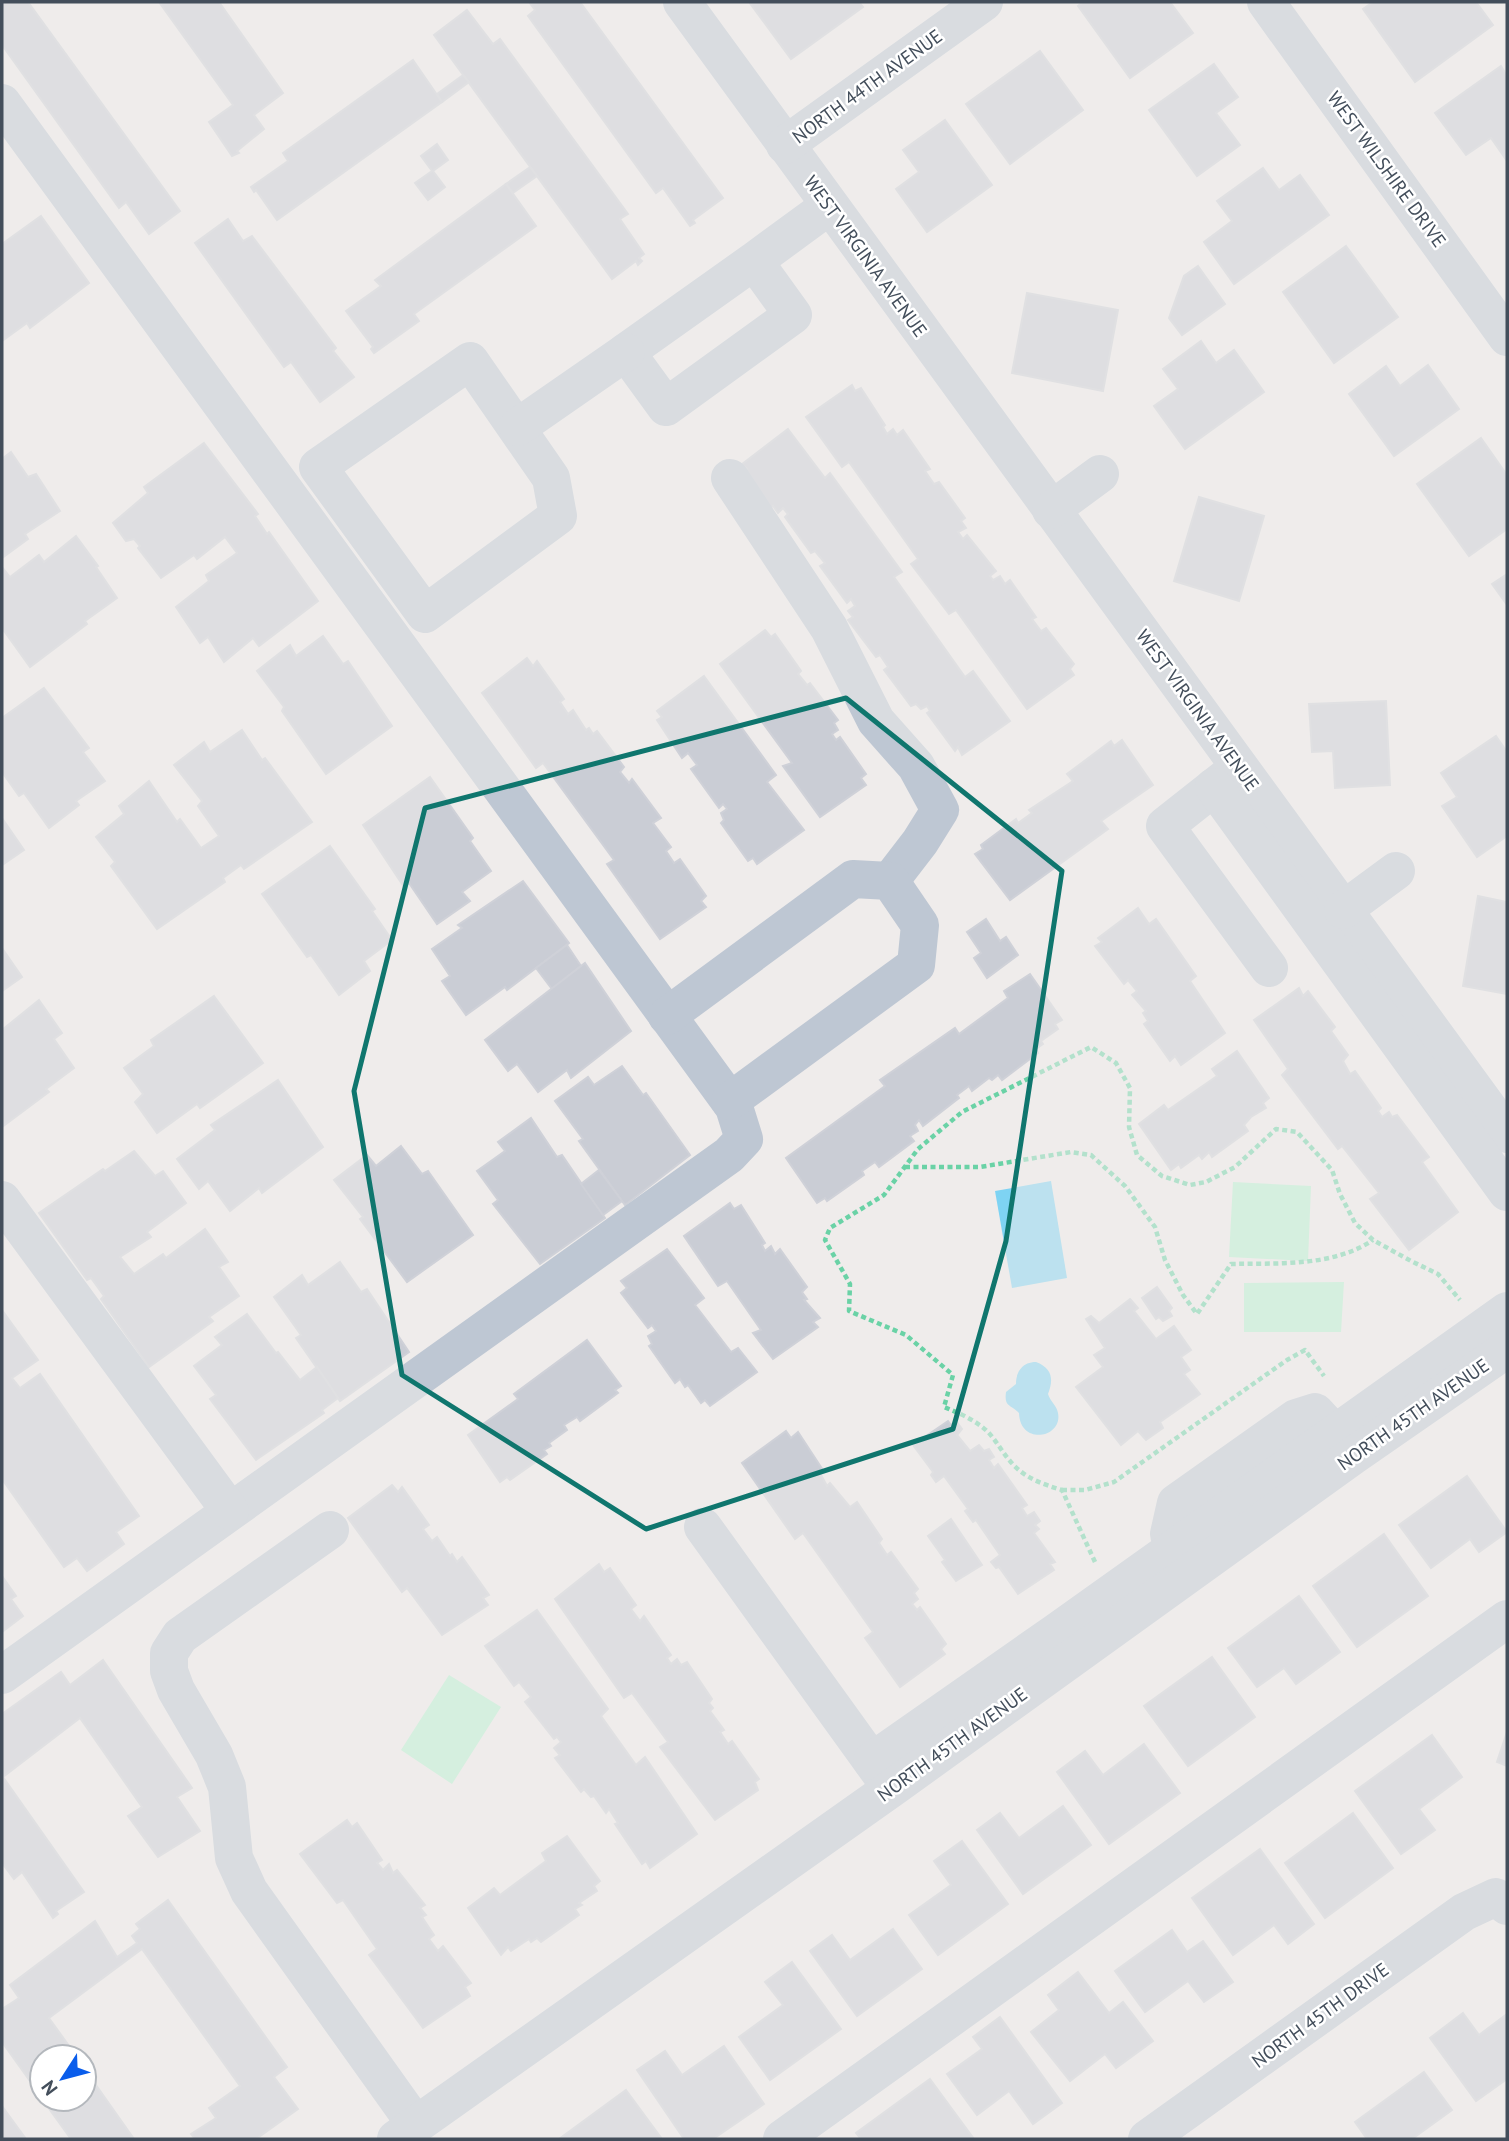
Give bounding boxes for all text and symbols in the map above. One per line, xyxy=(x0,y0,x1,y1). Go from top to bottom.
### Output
street label: NORTH 44TH AVENUE xyxy=(787,24,947,148)
street label: WEST WILSHIRE DRIVE xyxy=(1322,86,1452,252)
street label: WEST VIRGINIA AVENUE xyxy=(799,170,933,342)
street label: WEST VIRGINIA AVENUE xyxy=(1131,624,1265,796)
street label: NORTH 45TH AVENUE xyxy=(1333,1353,1493,1475)
street label: NORTH 45TH AVENUE xyxy=(872,1682,1032,1806)
street label: NORTH 45TH DRIVE xyxy=(1247,1957,1393,2073)
north arrow xyxy=(28,2043,98,2113)
text: N xyxy=(36,2076,63,2100)

